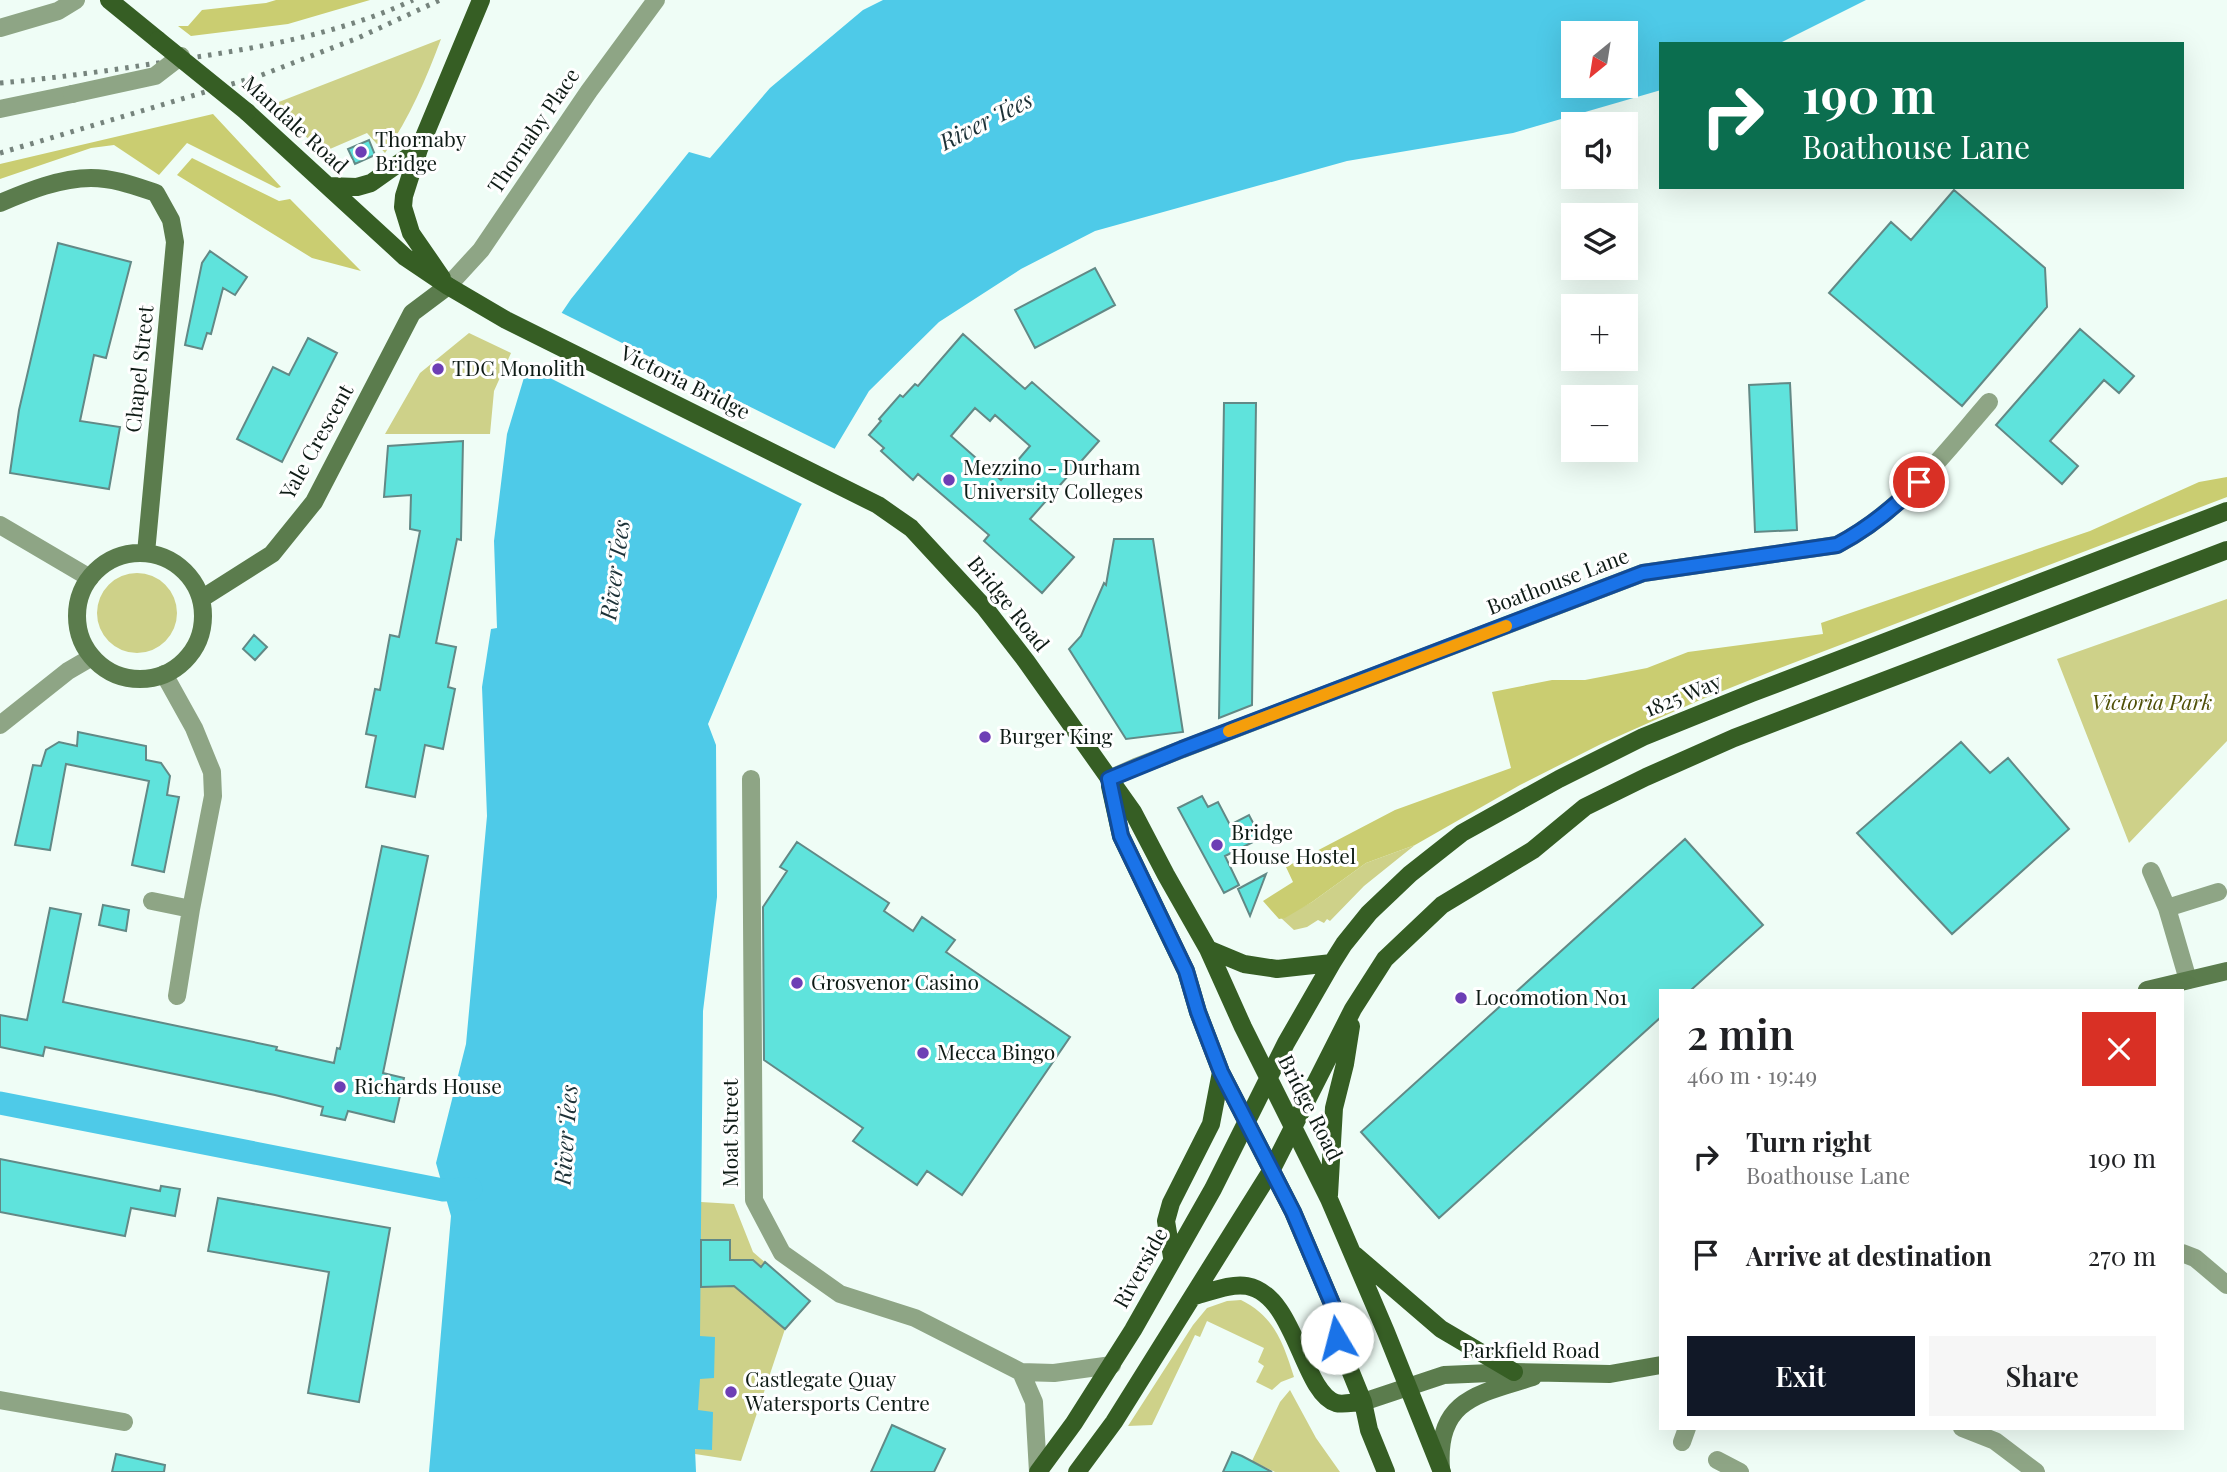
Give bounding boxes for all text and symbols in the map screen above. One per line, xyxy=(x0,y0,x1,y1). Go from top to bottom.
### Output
north arrow xyxy=(1561,21,1638,98)
map controls xyxy=(1561,21,1638,462)
text: 190 m xyxy=(1802,61,1935,126)
street label: Thornaby Place xyxy=(480,62,585,198)
street label: Mandale Road xyxy=(237,69,355,179)
icon: right xyxy=(1687,70,1778,161)
water label: River Tees xyxy=(932,83,1037,157)
button: sound xyxy=(1561,112,1638,189)
place label: Thornaby Bridge xyxy=(375,124,467,176)
text: Boathouse Lane xyxy=(1802,124,2030,167)
marker: Thornaby Bridge xyxy=(353,144,369,160)
button: layers xyxy=(1561,203,1638,280)
button: + xyxy=(1561,294,1638,371)
street label: Chapel Street xyxy=(117,303,159,434)
street label: Victoria Bridge xyxy=(615,337,755,425)
place label: TDC Monolith xyxy=(452,353,586,381)
marker: TDC Monolith xyxy=(430,361,446,377)
street label: Yale Crescent xyxy=(272,378,359,504)
button: − xyxy=(1561,385,1638,462)
place label: Mezzino - Durham University Colleges xyxy=(963,452,1143,504)
pin xyxy=(1889,452,1949,512)
icon: arrive xyxy=(1900,463,1938,501)
marker: Mezzino - Durham University Colleges xyxy=(941,472,957,488)
water label: River Tees xyxy=(591,517,636,623)
street label: Boathouse Lane xyxy=(1482,540,1632,620)
street label: Bridge Road xyxy=(962,549,1057,656)
street label: 1825 Way xyxy=(1640,666,1725,722)
park label: Victoria Park xyxy=(2092,687,2212,715)
place label: Burger King xyxy=(999,721,1113,749)
marker: Burger King xyxy=(977,729,993,745)
place label: Bridge House Hostel xyxy=(1231,817,1356,869)
marker: Bridge House Hostel xyxy=(1209,837,1225,853)
place label: Grosvenor Casino xyxy=(811,967,979,995)
marker: Grosvenor Casino xyxy=(789,975,805,991)
place label: Locomotion No1 xyxy=(1475,982,1628,1010)
marker: Locomotion No1 xyxy=(1453,990,1469,1006)
text: 2 min xyxy=(1687,1005,1794,1061)
button: close xyxy=(2082,1012,2156,1086)
place label: Mecca Bingo xyxy=(937,1037,1055,1065)
marker: Mecca Bingo xyxy=(915,1045,931,1061)
street label: Bridge Road xyxy=(1273,1049,1350,1165)
text: 460 m · 19:49 xyxy=(1687,1059,1817,1090)
place label: Richards House xyxy=(354,1071,502,1099)
street label: Moat Street xyxy=(715,1078,743,1187)
marker: Richards House xyxy=(332,1079,348,1095)
water label: River Tees xyxy=(545,1083,583,1187)
text: Turn right xyxy=(1746,1124,1872,1159)
icon: right xyxy=(1687,1138,1725,1176)
text: 190 m xyxy=(2088,1140,2156,1175)
text: Boathouse Lane xyxy=(1746,1159,1910,1190)
street label: Riverside xyxy=(1106,1222,1173,1312)
icon: arrive xyxy=(1687,1236,1725,1274)
text: Arrive at destination xyxy=(1746,1238,1992,1273)
text: 270 m xyxy=(2088,1238,2156,1273)
position arrow xyxy=(1300,1301,1374,1375)
street label: Parkfield Road xyxy=(1462,1335,1600,1363)
button: Exit xyxy=(1687,1336,1915,1416)
button: Share xyxy=(1929,1336,2156,1416)
place label: Castlegate Quay Watersports Centre xyxy=(744,1364,930,1416)
marker: Castlegate Quay Watersports Centre xyxy=(723,1384,739,1400)

